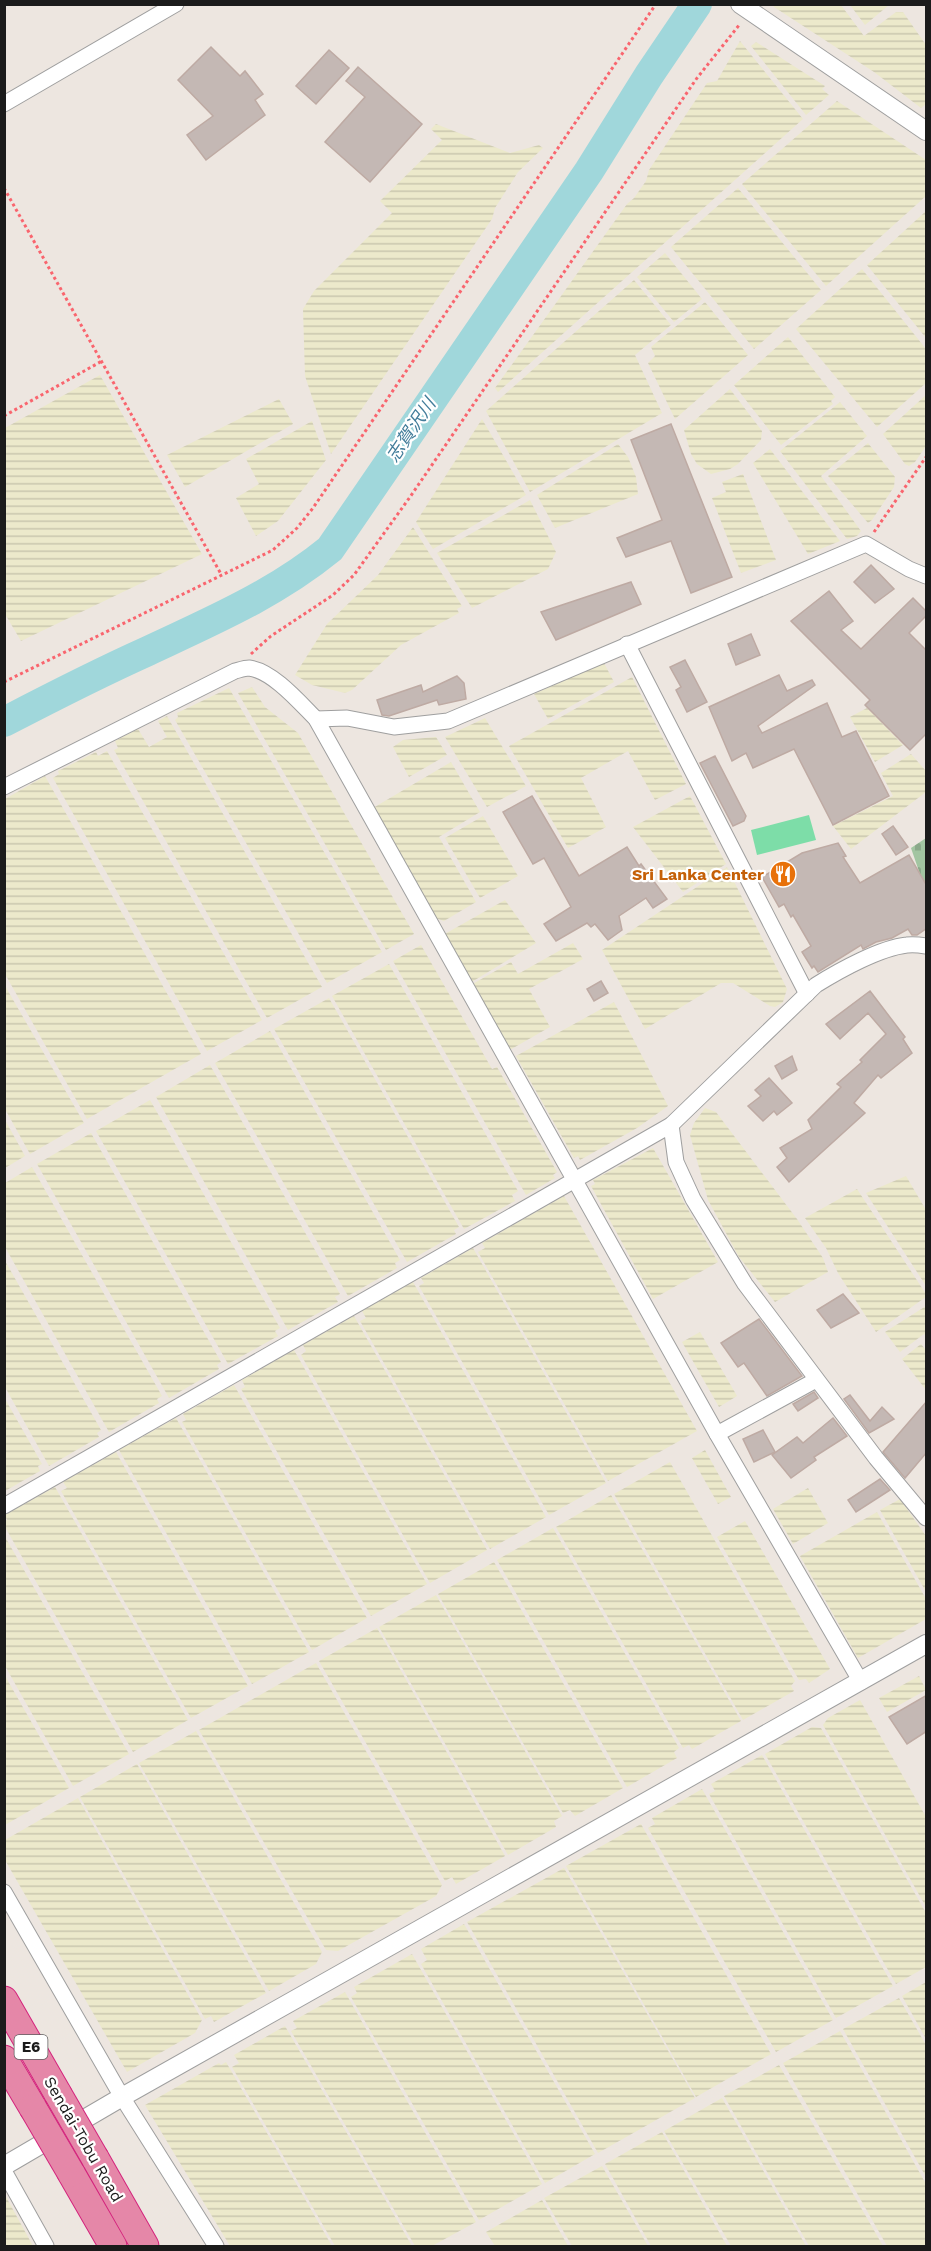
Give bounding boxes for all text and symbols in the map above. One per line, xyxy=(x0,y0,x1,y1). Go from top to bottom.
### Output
water label: 志賀沢川 xyxy=(382,392,441,465)
restaurant icon: Sri Lanka Center xyxy=(768,859,798,889)
place label: Sri Lanka Center xyxy=(632,865,764,884)
road number: E6 xyxy=(15,2035,48,2059)
street label: Sendai-Tobu Road xyxy=(40,2073,127,2205)

